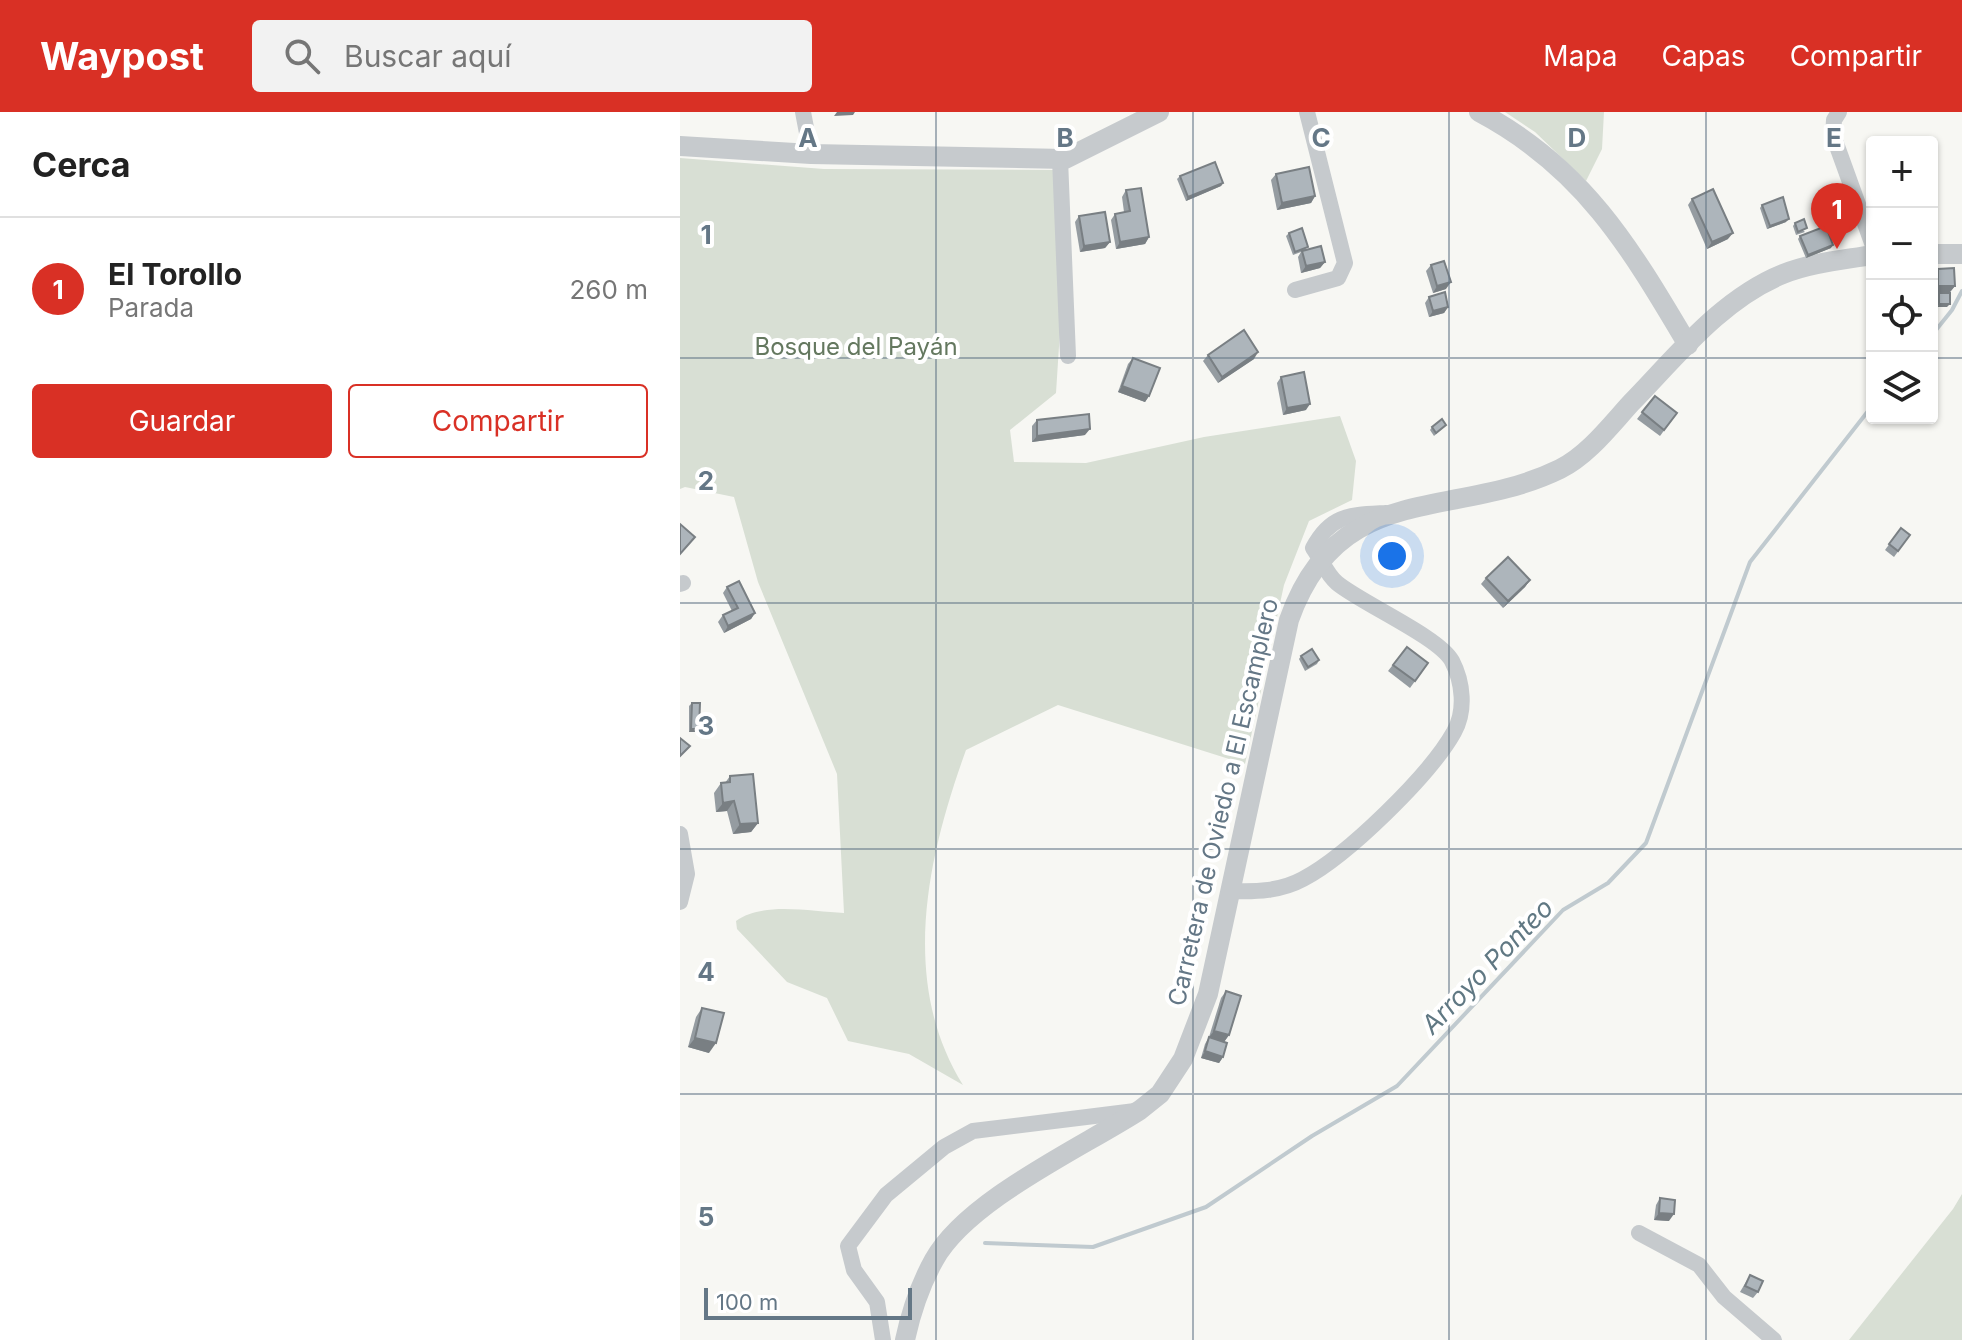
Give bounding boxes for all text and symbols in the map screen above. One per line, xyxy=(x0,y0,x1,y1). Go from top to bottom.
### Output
search box xyxy=(252,20,812,92)
text: Waypost xyxy=(40,33,204,79)
icon: search xyxy=(280,34,324,78)
text: Buscar aquí xyxy=(344,38,511,74)
text: Mapa xyxy=(1543,39,1618,73)
text: Capas xyxy=(1662,39,1746,73)
text: Compartir xyxy=(1790,39,1922,73)
text: A xyxy=(798,122,818,153)
text: B xyxy=(1056,122,1074,153)
text: C xyxy=(1311,122,1331,153)
text: D xyxy=(1568,122,1586,153)
text: E xyxy=(1826,122,1842,153)
map controls xyxy=(1866,136,1938,424)
button: + xyxy=(1866,136,1938,208)
text: Cerca xyxy=(32,144,131,185)
pin: 1 xyxy=(1811,183,1863,249)
button: − xyxy=(1866,208,1938,280)
text: 1 xyxy=(700,219,712,250)
text: El Torollo xyxy=(108,256,242,292)
text: 1 xyxy=(52,274,64,305)
text: 260 m xyxy=(570,274,648,305)
button: locate xyxy=(1866,280,1938,352)
text: Parada xyxy=(108,292,194,323)
park label: Bosque del Payán xyxy=(754,332,958,361)
button: layers xyxy=(1866,352,1938,424)
button: Guardar xyxy=(32,384,332,458)
button: Compartir xyxy=(348,384,648,458)
text: 2 xyxy=(698,465,714,496)
your location xyxy=(1372,536,1412,576)
street label: Carretera de Oviedo a El Escamplero xyxy=(1162,596,1284,1008)
text: 3 xyxy=(698,710,714,741)
water label: Arroyo Ponteo xyxy=(1414,892,1559,1041)
text: 4 xyxy=(697,956,715,987)
text: 5 xyxy=(698,1201,714,1232)
scale bar xyxy=(704,1284,912,1320)
text: 100 m xyxy=(716,1289,778,1315)

